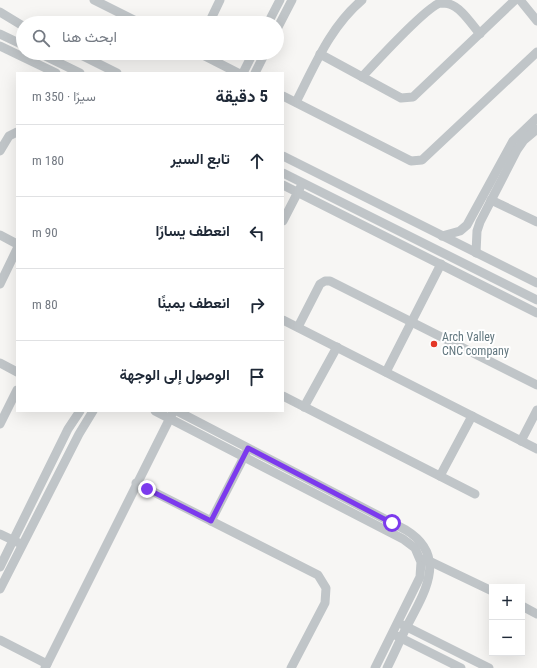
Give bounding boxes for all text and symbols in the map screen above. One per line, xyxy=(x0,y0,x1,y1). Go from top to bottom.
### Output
search box xyxy=(16,16,284,60)
icon: search xyxy=(30,27,52,49)
text: ابحث هنا xyxy=(62,28,117,46)
text: 5 دقيقة xyxy=(215,86,268,106)
text: سيرًا · 350 m xyxy=(32,89,96,104)
text: تابع السير xyxy=(171,150,230,168)
icon: ahead xyxy=(246,150,268,172)
text: 180 m xyxy=(32,153,64,168)
text: انعطف يسارًا xyxy=(156,222,230,240)
icon: left xyxy=(246,222,268,244)
text: 90 m xyxy=(32,225,58,240)
text: انعطف يمينًا xyxy=(157,294,230,312)
icon: right xyxy=(246,294,268,316)
text: 80 m xyxy=(32,297,58,312)
place label: Arch Valley CNC company xyxy=(442,330,509,358)
marker: Arch Valley CNC company xyxy=(429,339,439,349)
text: الوصول إلى الوجهة xyxy=(119,366,230,384)
icon: arrive xyxy=(246,366,268,388)
route end xyxy=(138,480,156,498)
route start xyxy=(383,514,401,532)
map controls xyxy=(489,584,525,656)
button: + xyxy=(489,584,525,620)
button: − xyxy=(489,620,525,656)

